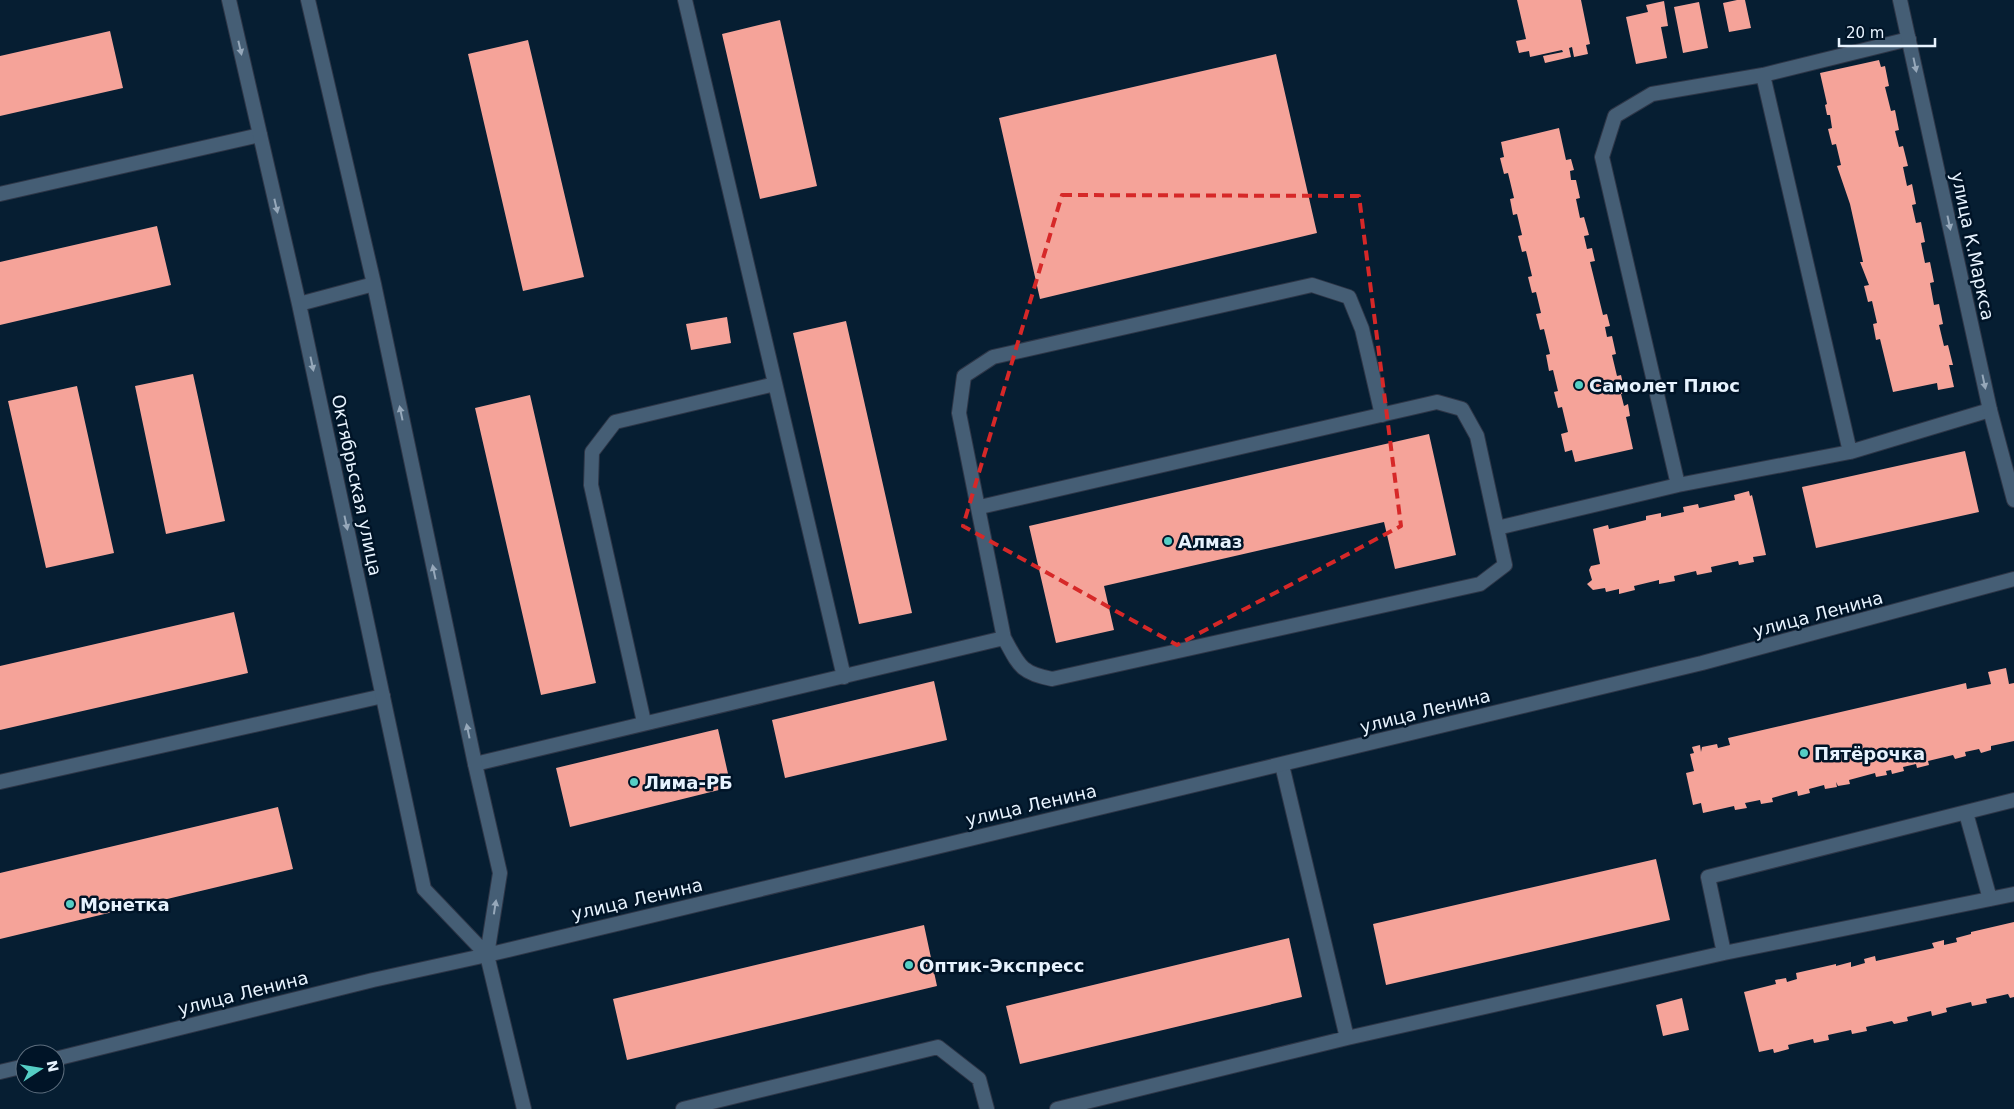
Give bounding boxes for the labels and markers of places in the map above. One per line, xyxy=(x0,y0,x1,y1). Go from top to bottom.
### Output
place label: Самолет Плюс xyxy=(1589,375,1740,396)
marker: Самолет Плюс xyxy=(1573,379,1585,391)
place label: Алмаз xyxy=(1178,531,1242,552)
marker: Алмаз xyxy=(1162,535,1174,547)
place label: Пятёрочка xyxy=(1814,743,1925,764)
marker: Пятёрочка xyxy=(1798,747,1810,759)
place label: Лима-РБ xyxy=(644,772,733,793)
marker: Лима-РБ xyxy=(628,776,640,788)
place label: Монетка xyxy=(80,894,170,915)
marker: Монетка xyxy=(64,898,76,910)
place label: Оптик-Экспресс xyxy=(919,955,1084,976)
marker: Оптик-Экспресс xyxy=(903,959,915,971)

